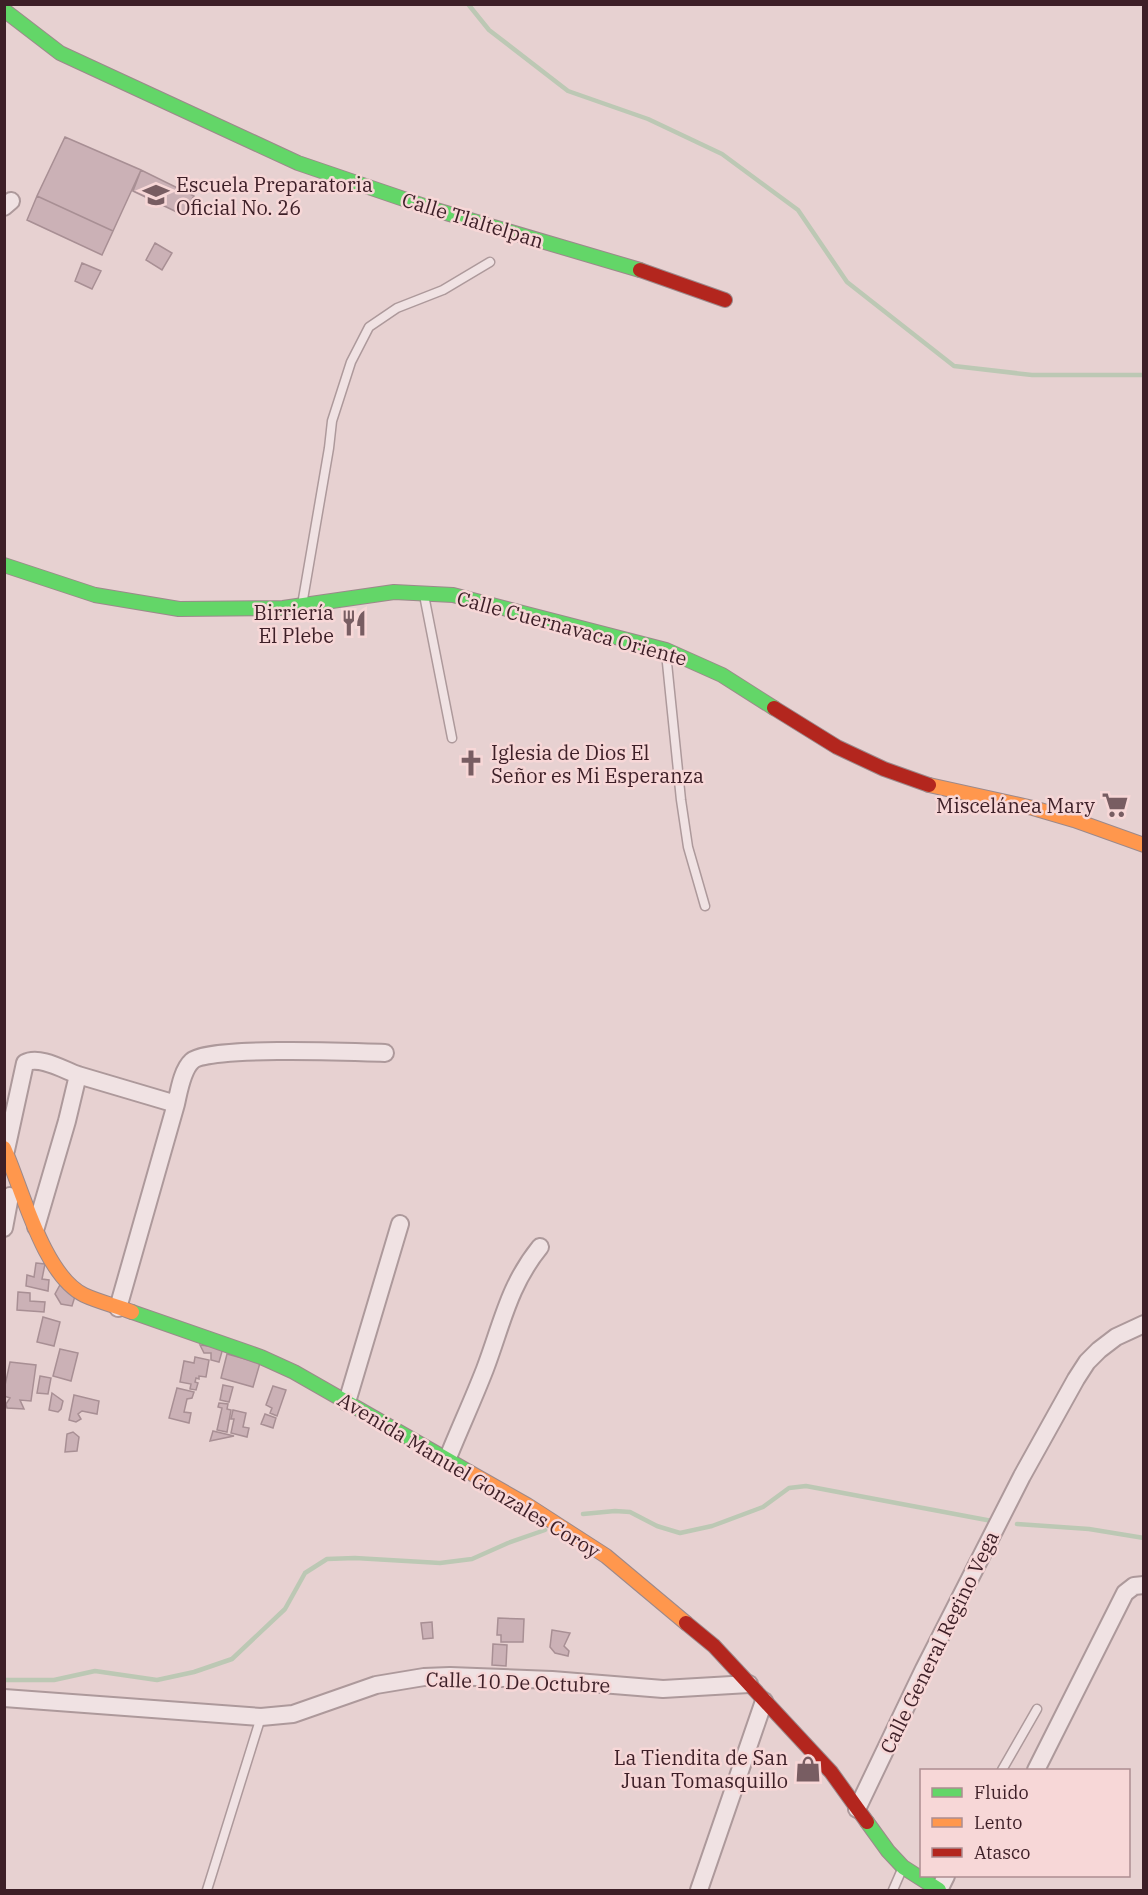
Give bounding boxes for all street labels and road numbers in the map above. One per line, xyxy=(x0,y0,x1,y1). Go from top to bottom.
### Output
street label: Calle Tlaltelpan xyxy=(399,186,547,254)
street label: Calle Cuernavaca Oriente xyxy=(454,584,690,672)
street label: Avenida Manuel Gonzales Coroy xyxy=(333,1386,605,1564)
street label: Calle General Regino Vega xyxy=(873,1526,1005,1758)
street label: Calle 10 De Octubre xyxy=(425,1665,611,1699)

